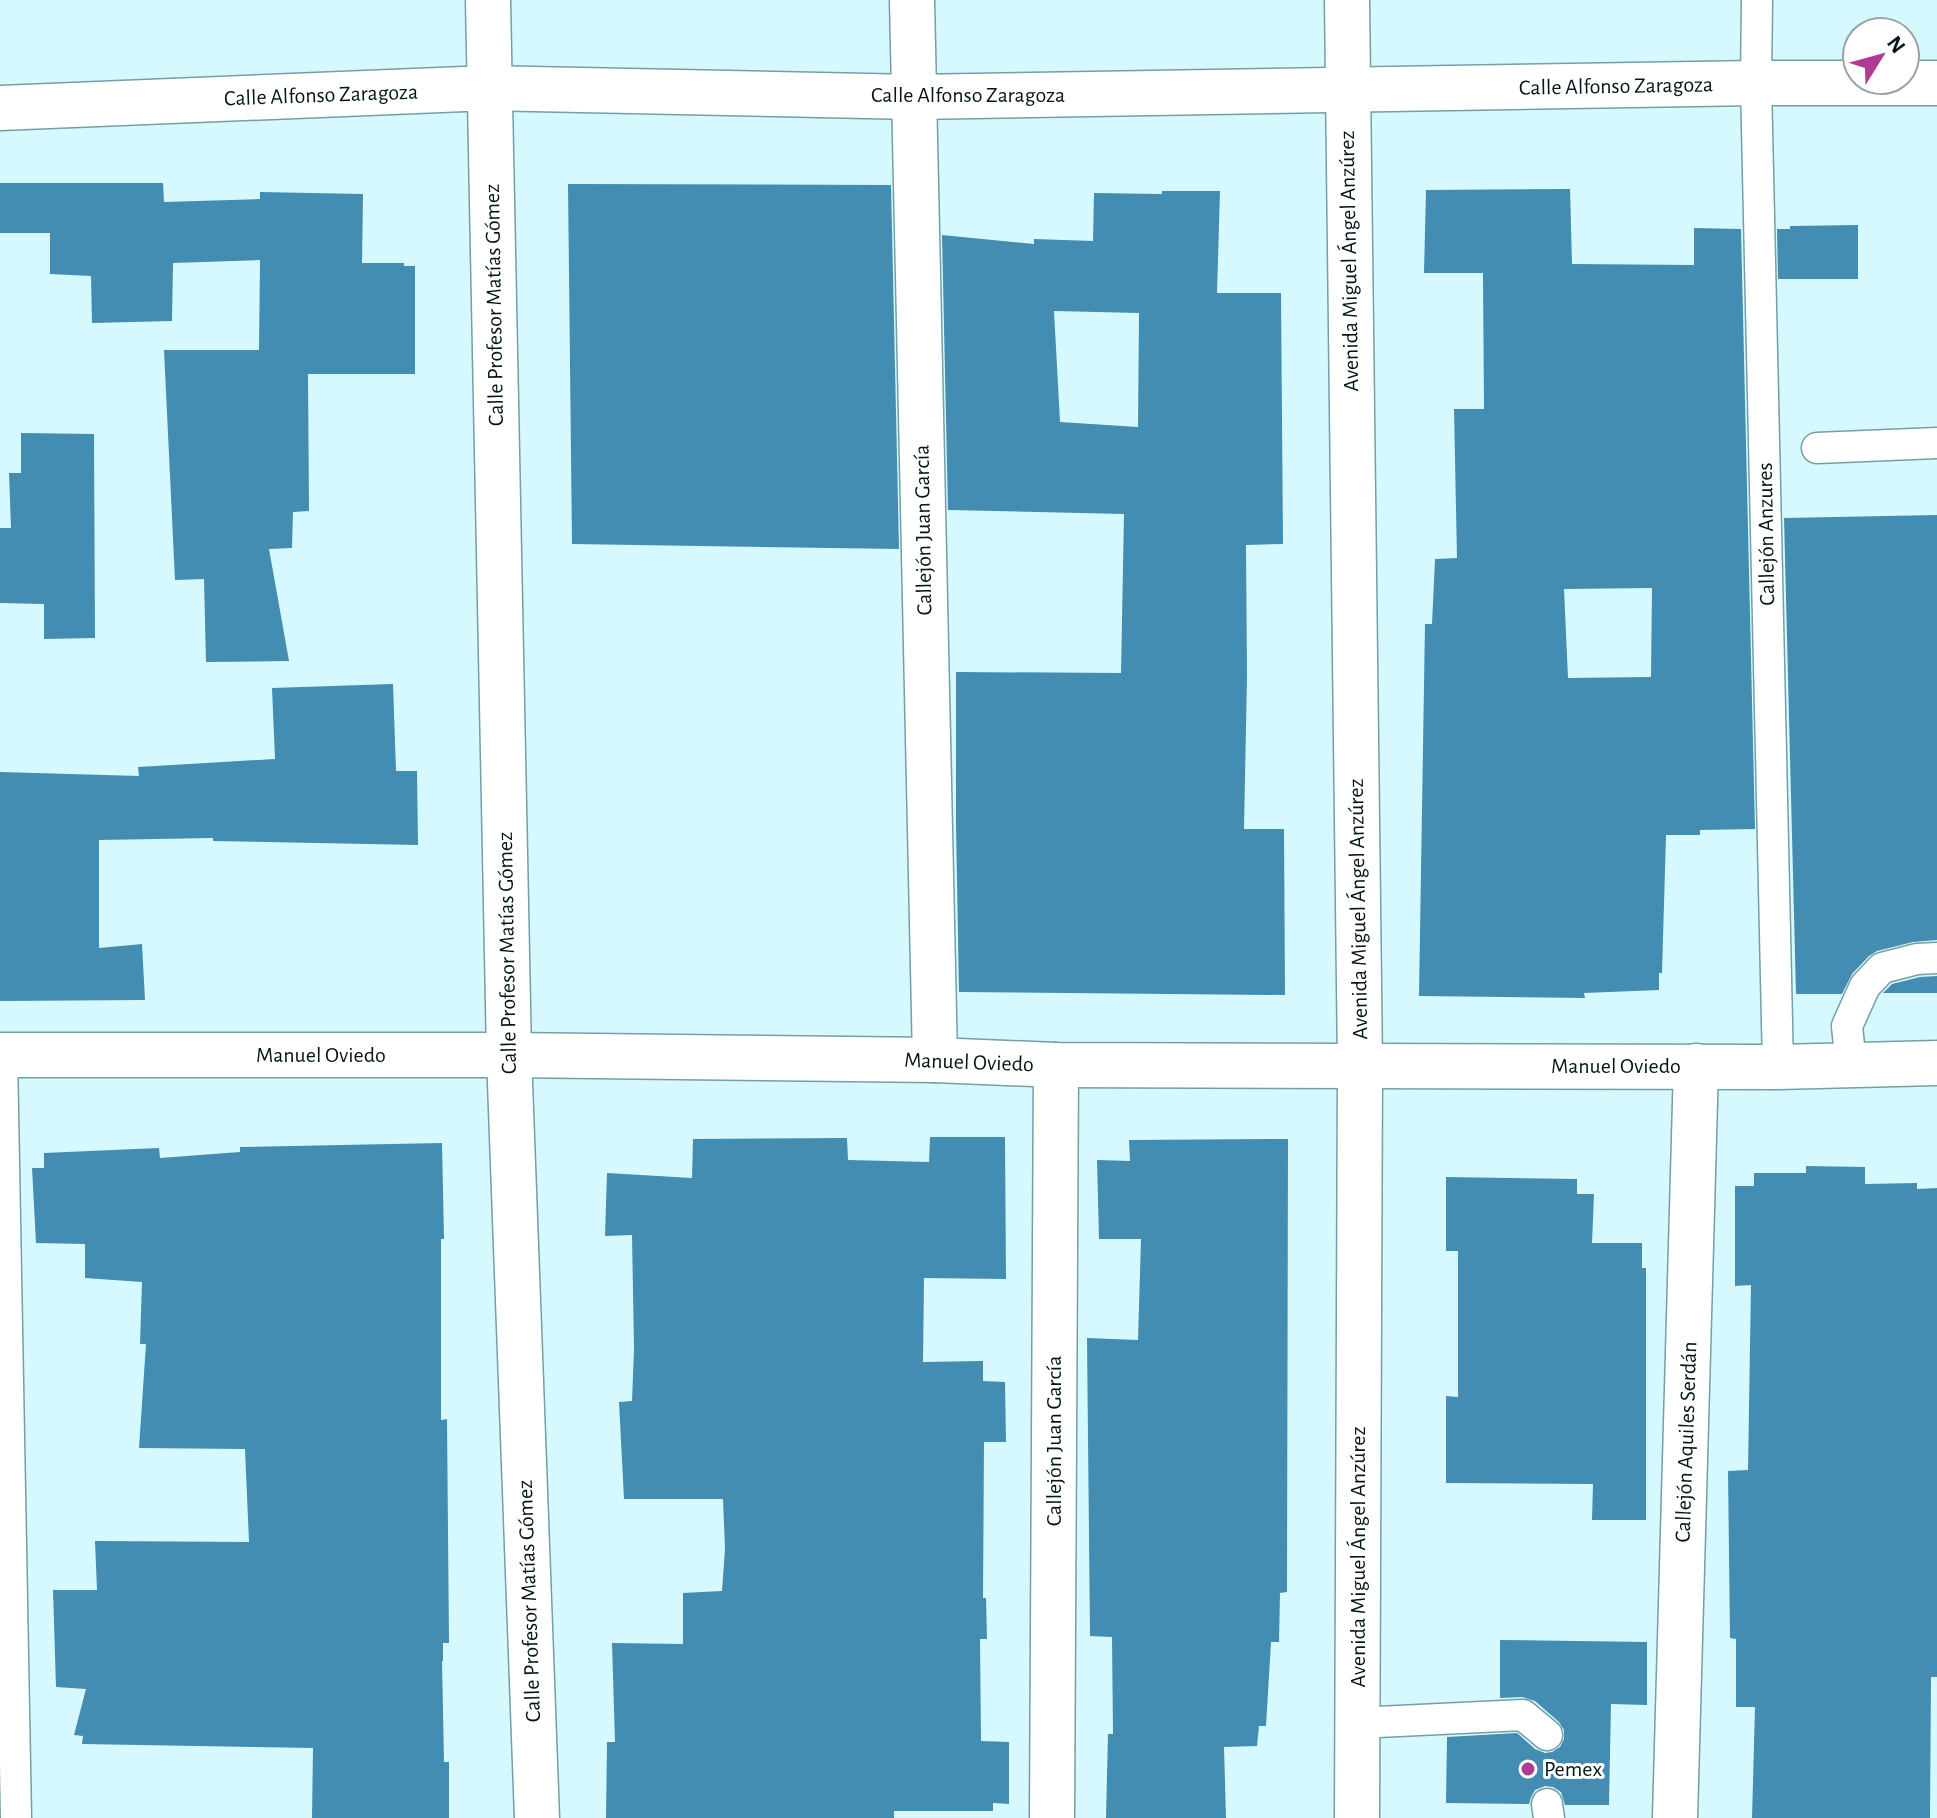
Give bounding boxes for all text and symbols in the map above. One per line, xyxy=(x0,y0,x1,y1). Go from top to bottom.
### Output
north arrow xyxy=(1841,16,1921,96)
text: N xyxy=(1883,32,1910,57)
street label: Calle Alfonso Zaragoza xyxy=(1519,73,1713,99)
street label: Calle Alfonso Zaragoza xyxy=(224,81,418,109)
street label: Calle Alfonso Zaragoza xyxy=(871,84,1065,106)
street label: Avenida Miguel Ángel Anzúrez xyxy=(1335,130,1362,392)
street label: Calle Profesor Matías Gómez xyxy=(481,184,507,426)
street label: Callejón Juan García xyxy=(911,444,935,616)
street label: Callejón Anzures xyxy=(1754,462,1778,606)
street label: Avenida Miguel Ángel Anzúrez xyxy=(1344,778,1371,1040)
street label: Calle Profesor Matías Gómez xyxy=(494,832,520,1074)
street label: Manuel Oviedo xyxy=(256,1044,386,1066)
street label: Manuel Oviedo xyxy=(904,1049,1034,1075)
street label: Manuel Oviedo xyxy=(1551,1055,1681,1077)
street label: Callejón Aquiles Serdán xyxy=(1671,1341,1701,1543)
street label: Callejón Juan García xyxy=(1043,1356,1065,1526)
street label: Avenida Miguel Ángel Anzúrez xyxy=(1346,1426,1369,1688)
street label: Calle Profesor Matías Gómez xyxy=(514,1479,544,1723)
place label: Pemex xyxy=(1544,1758,1602,1780)
marker: Pemex xyxy=(1519,1760,1537,1778)

